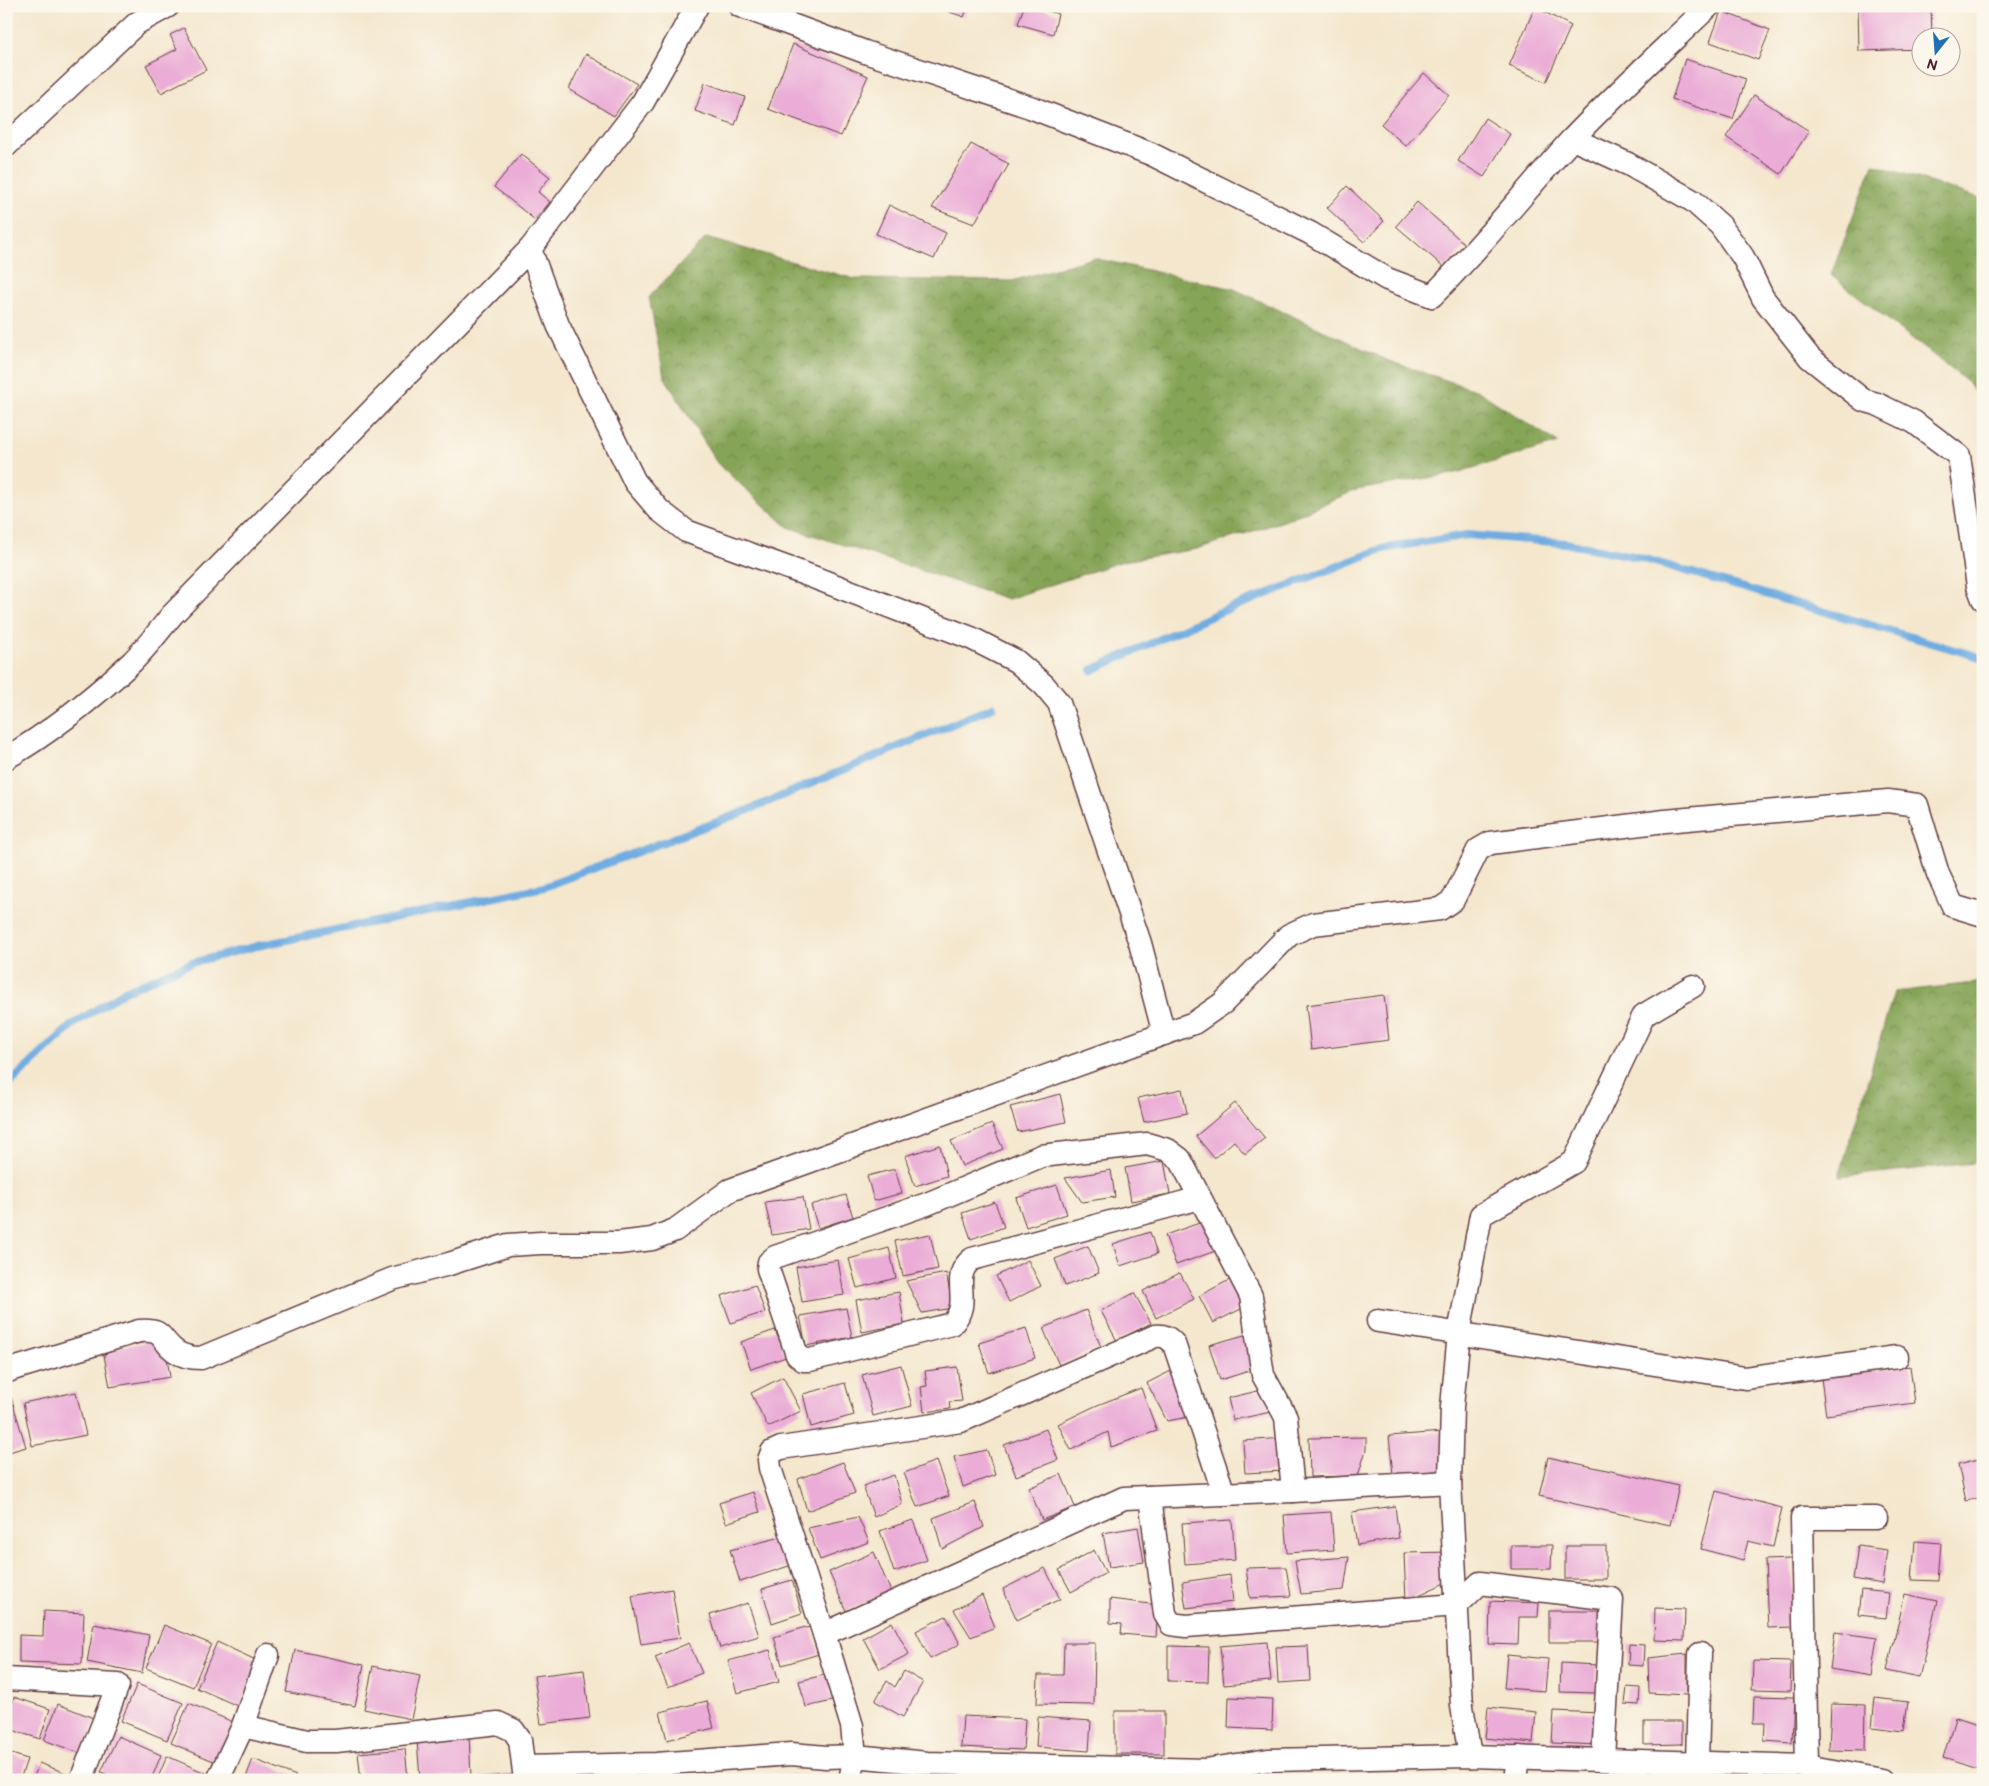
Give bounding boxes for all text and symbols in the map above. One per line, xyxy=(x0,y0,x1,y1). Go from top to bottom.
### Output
north arrow xyxy=(1912,28,1962,78)
text: N xyxy=(1925,54,1940,74)

